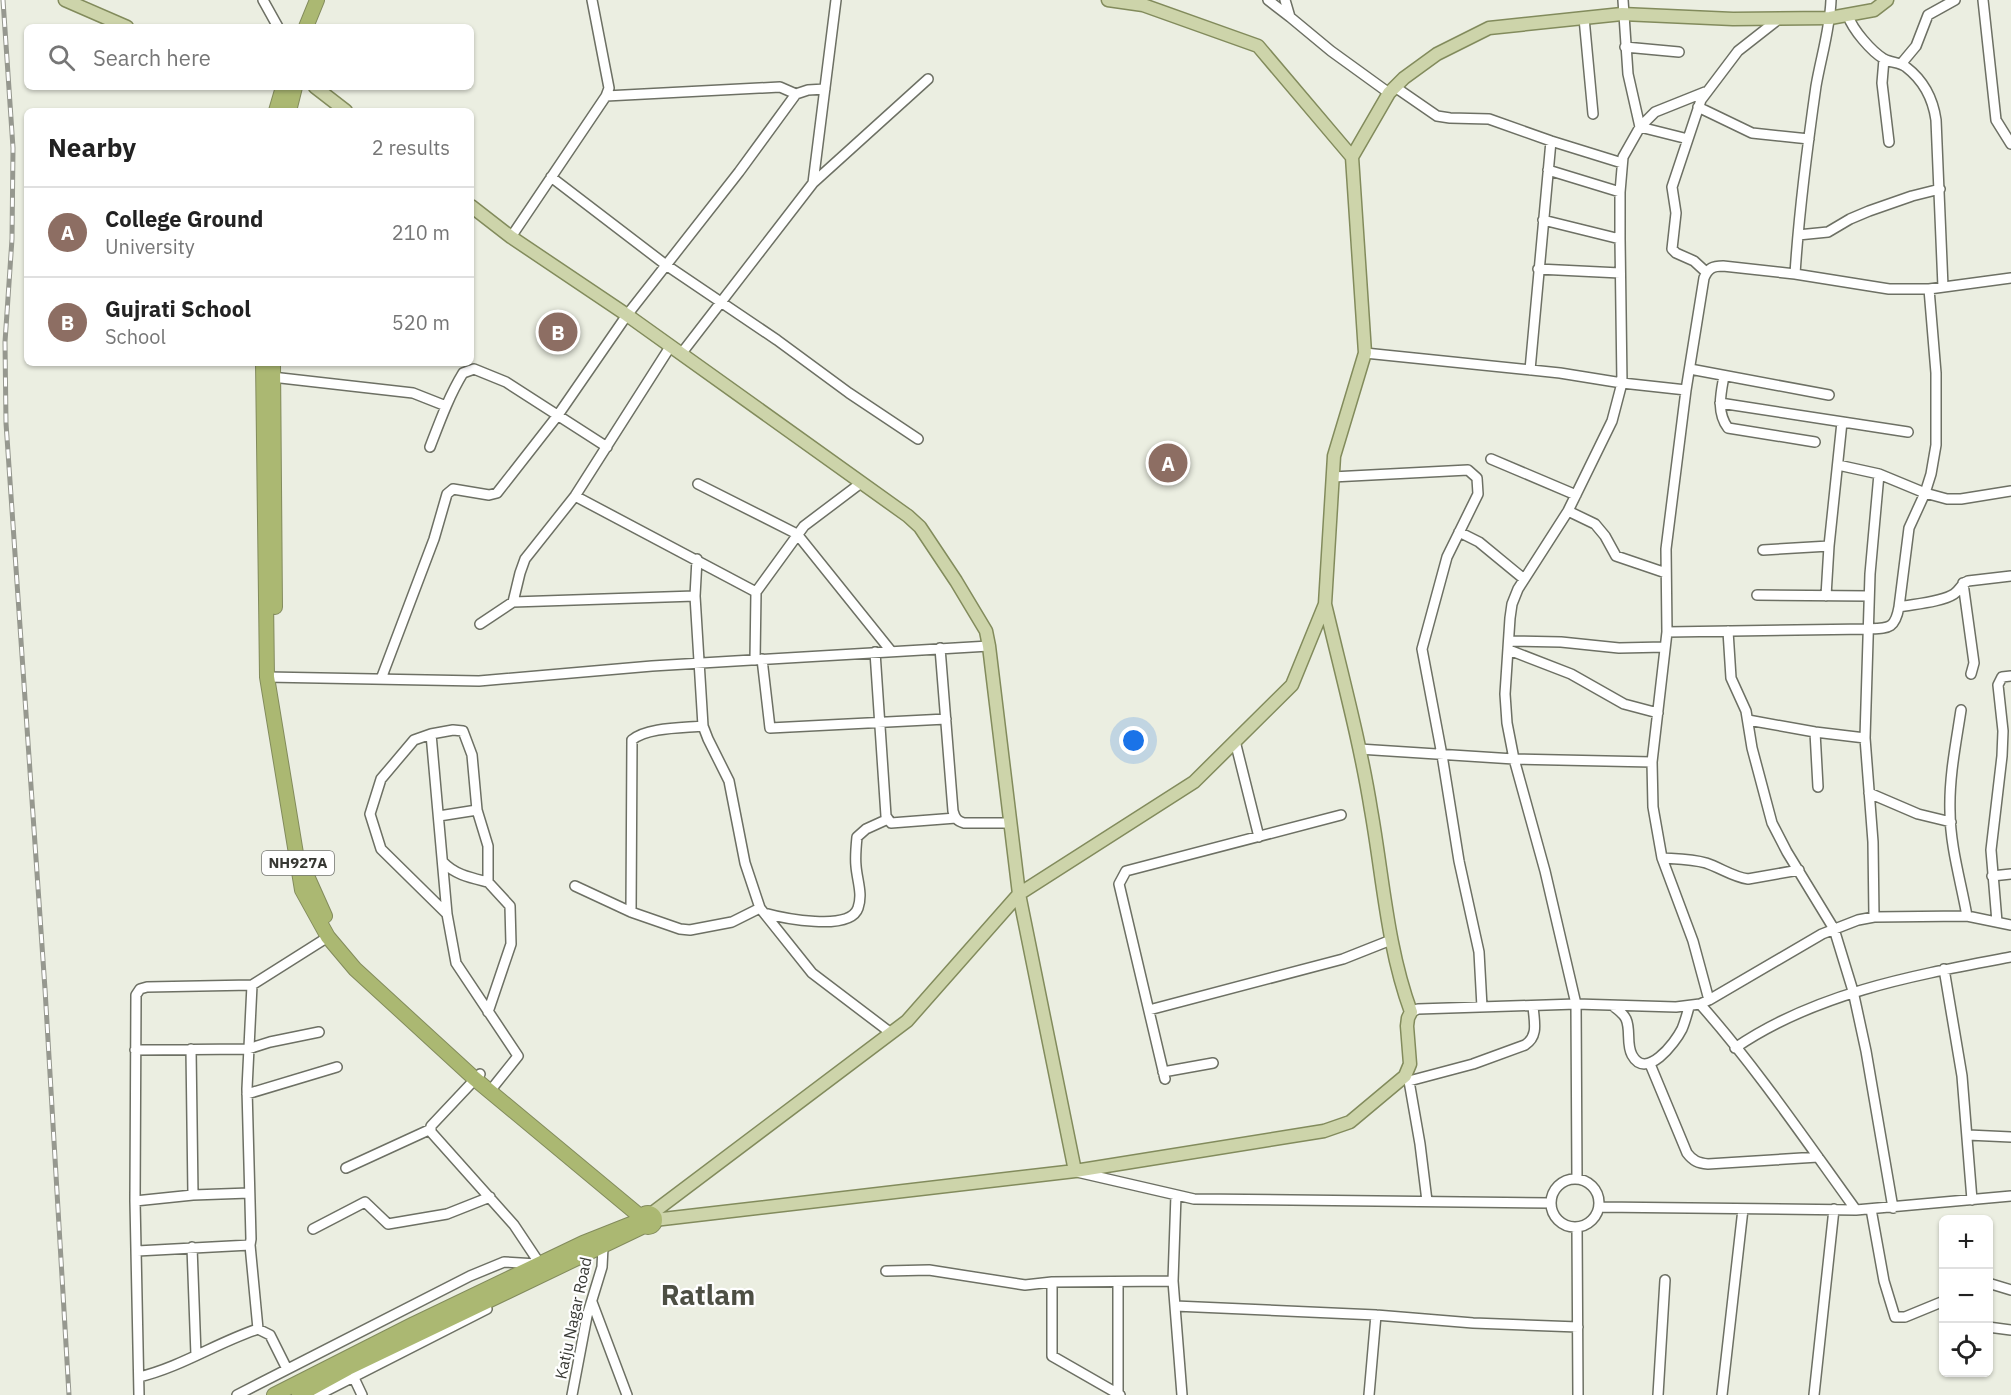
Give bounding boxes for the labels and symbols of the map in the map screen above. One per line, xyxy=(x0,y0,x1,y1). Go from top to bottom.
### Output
pin: B xyxy=(538,310,578,354)
pin: A xyxy=(1148,440,1188,486)
your location xyxy=(1119,726,1148,755)
road number: NH927A xyxy=(262,851,334,875)
street label: Katju Nagar Road xyxy=(550,1255,596,1381)
district label: Ratlam xyxy=(661,1276,755,1313)

